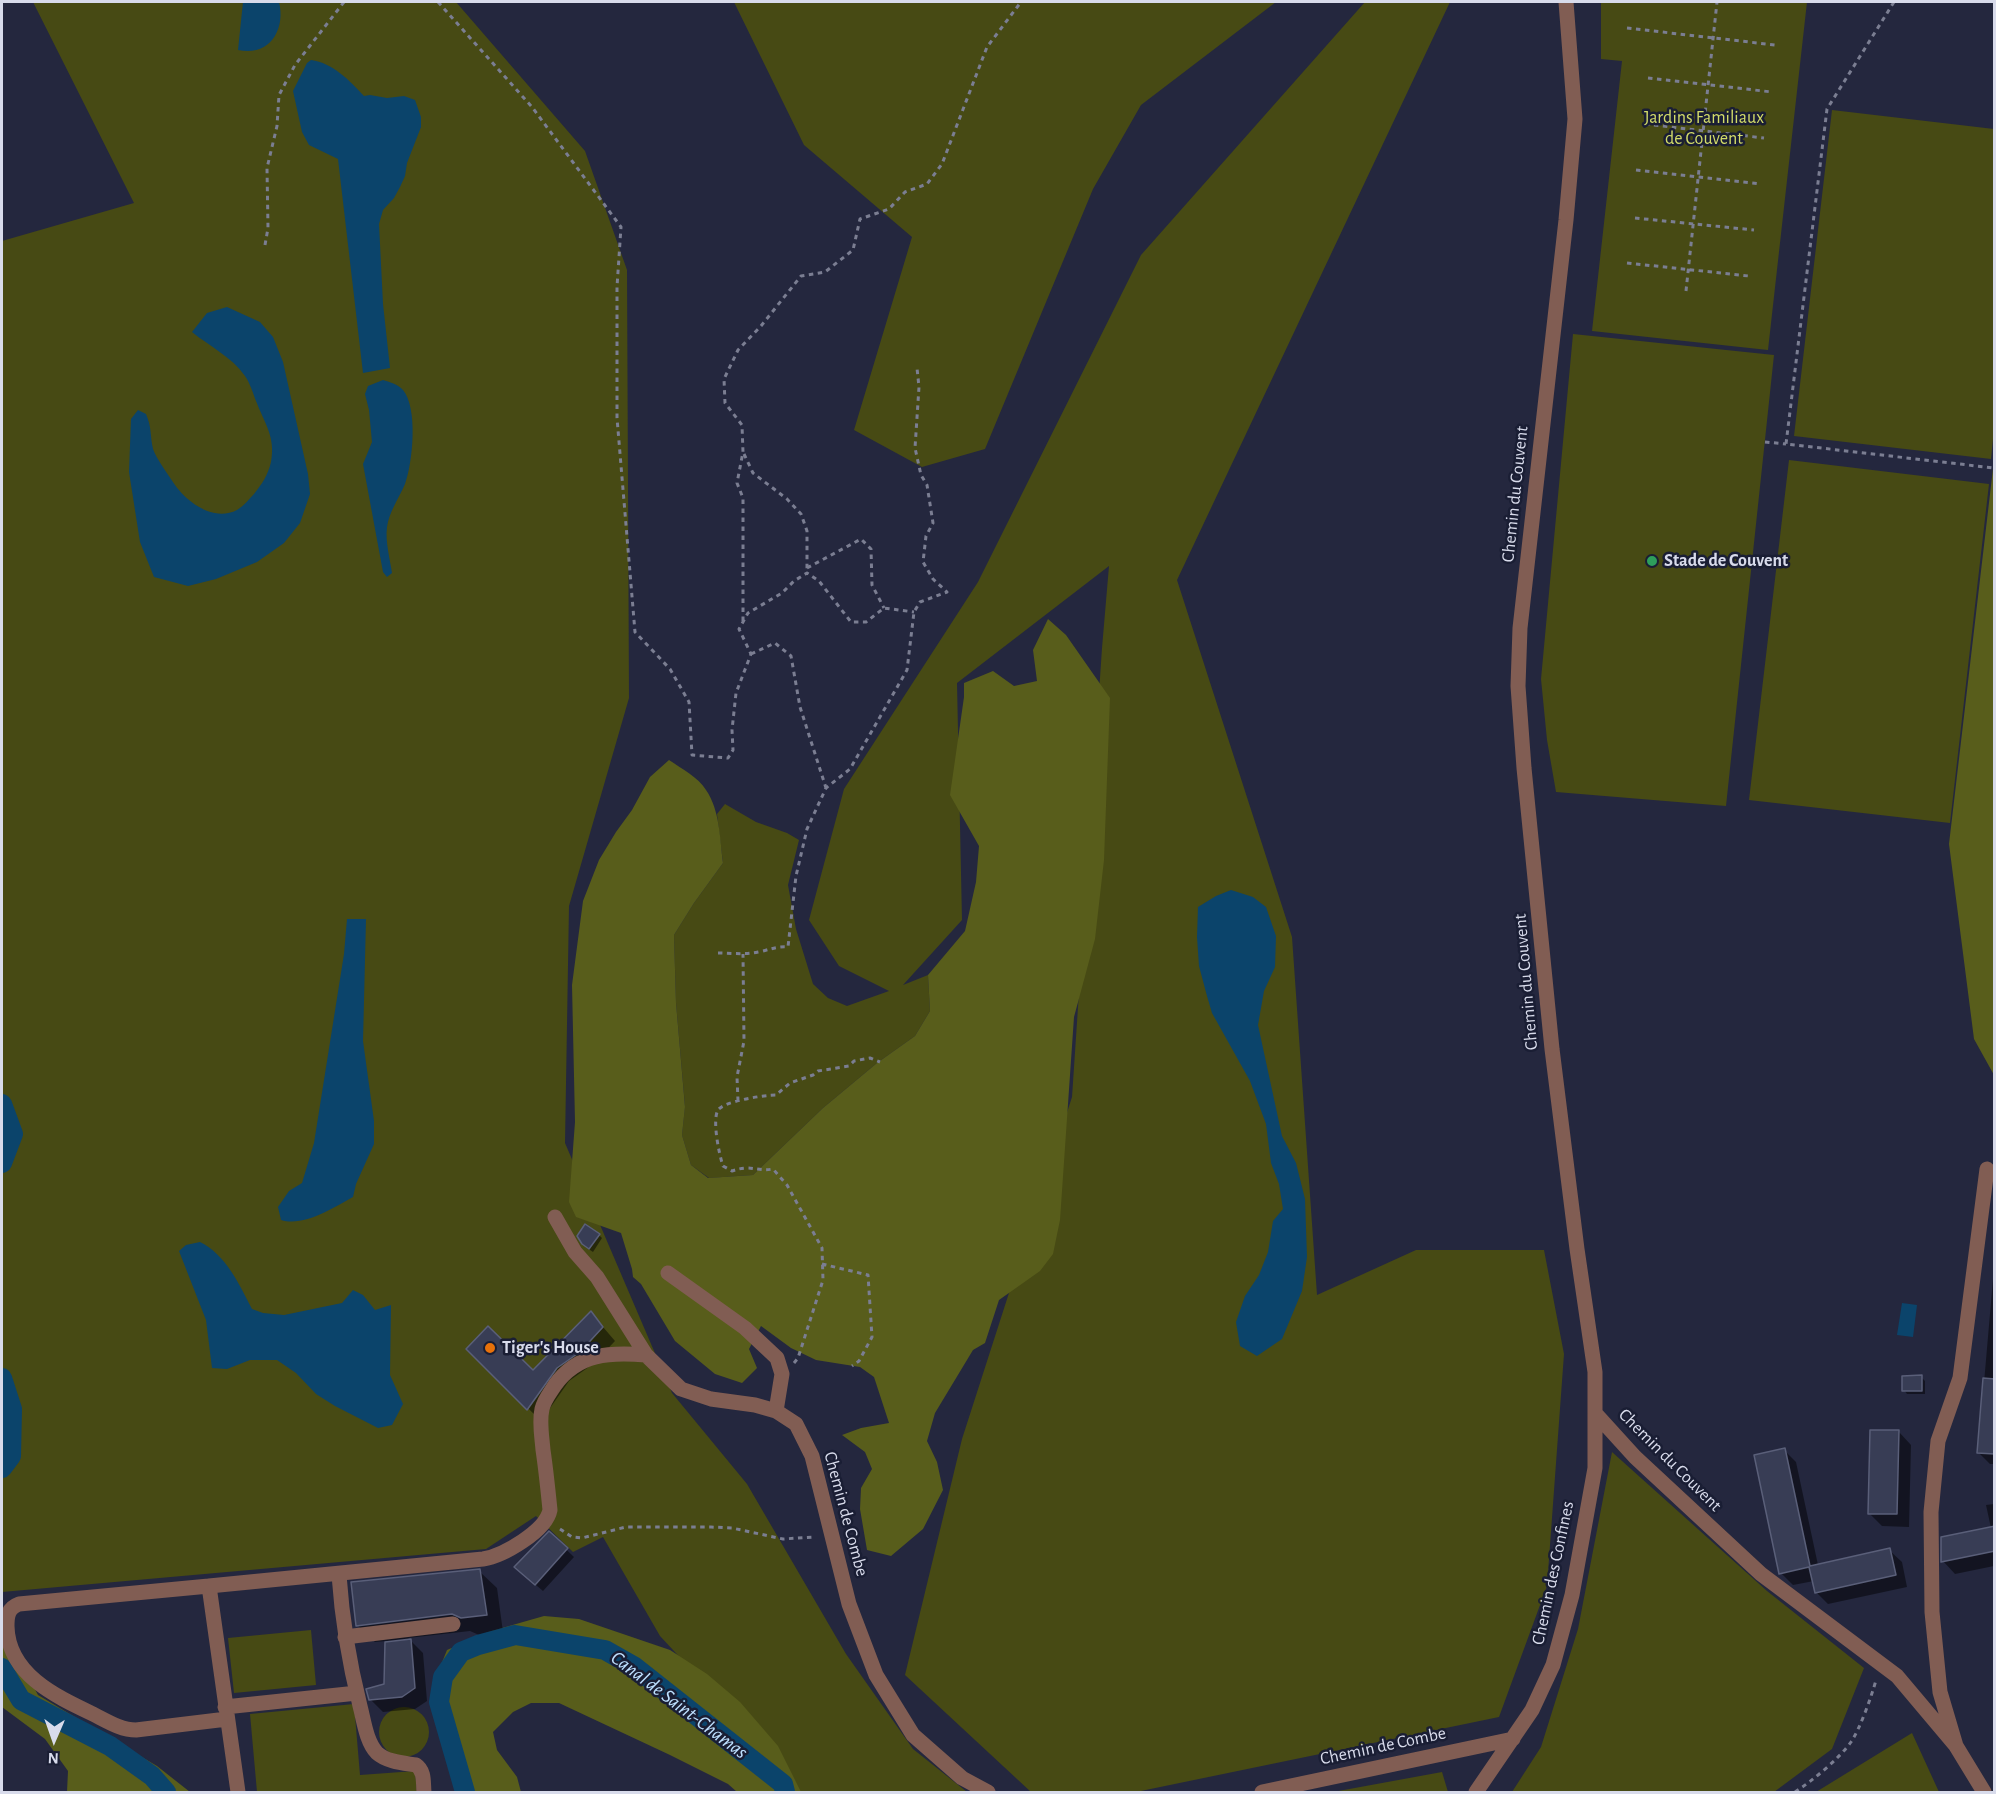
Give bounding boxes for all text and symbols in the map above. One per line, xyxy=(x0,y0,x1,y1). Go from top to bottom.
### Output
park label: Jardins Familiaux de Couvent xyxy=(1644,107,1764,150)
street label: Chemin du Couvent xyxy=(1497,425,1533,563)
place label: Stade de Couvent xyxy=(1664,550,1788,572)
marker: Stade de Couvent xyxy=(1645,554,1659,568)
street label: Chemin du Couvent xyxy=(1509,913,1543,1051)
place label: Tiger's House xyxy=(502,1337,599,1359)
marker: Tiger's House xyxy=(483,1341,497,1355)
street label: Chemin du Couvent xyxy=(1614,1404,1726,1516)
street label: Chemin de Combe xyxy=(819,1449,873,1579)
street label: Chemin des Confines xyxy=(1527,1499,1579,1647)
water label: Canal de Saint-Chamas xyxy=(606,1646,752,1764)
north arrow xyxy=(24,1710,84,1770)
street label: Chemin de Combe xyxy=(1318,1722,1448,1770)
text: N xyxy=(48,1750,59,1766)

